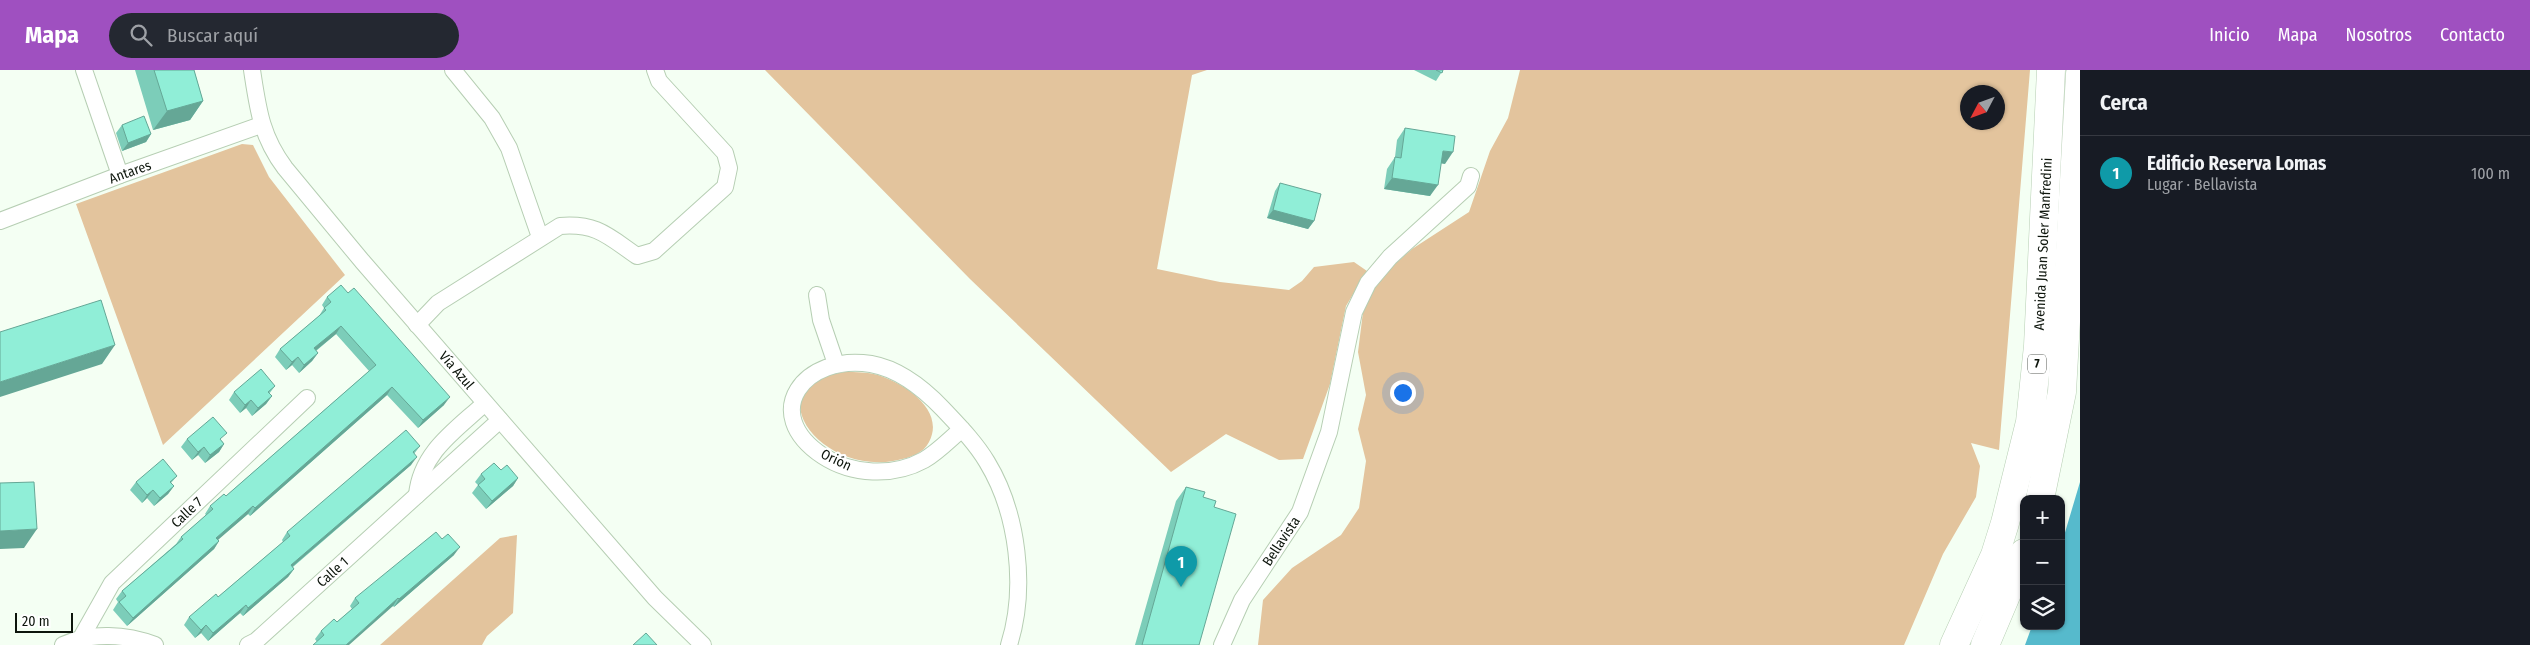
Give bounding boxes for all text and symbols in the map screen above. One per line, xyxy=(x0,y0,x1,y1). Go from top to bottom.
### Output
search box xyxy=(109,13,459,58)
text: Mapa xyxy=(25,21,79,49)
icon: search xyxy=(127,21,155,49)
text: Buscar aquí xyxy=(167,24,258,47)
text: Inicio xyxy=(2209,24,2250,46)
text: Mapa xyxy=(2278,24,2318,46)
text: Nosotros xyxy=(2346,24,2412,46)
text: Contacto xyxy=(2440,24,2505,46)
north arrow xyxy=(1960,85,2005,130)
text: Cerca xyxy=(2100,90,2148,116)
text: Edificio Reserva Lomas xyxy=(2147,152,2326,175)
street label: Antares xyxy=(106,156,153,187)
street label: Avenida Juan Soler Manfredini xyxy=(2030,157,2055,331)
text: 1 xyxy=(2113,164,2119,183)
text: 100 m xyxy=(2471,164,2510,183)
text: Lugar · Bellavista xyxy=(2147,175,2257,194)
street label: Vía Azul xyxy=(436,348,478,393)
road number: 7 xyxy=(2028,354,2046,374)
your location xyxy=(1390,380,1416,406)
street label: Orión xyxy=(818,446,854,474)
street label: Calle 7 xyxy=(167,493,206,531)
map controls xyxy=(2020,495,2065,630)
button: + xyxy=(2020,495,2065,540)
street label: Bellavista xyxy=(1259,513,1303,569)
button: − xyxy=(2020,540,2065,585)
pin: 1 xyxy=(1165,546,1197,587)
street label: Calle 1 xyxy=(313,553,352,590)
button: layers xyxy=(2020,585,2065,630)
scale bar xyxy=(15,610,72,633)
text: 20 m xyxy=(22,613,50,630)

